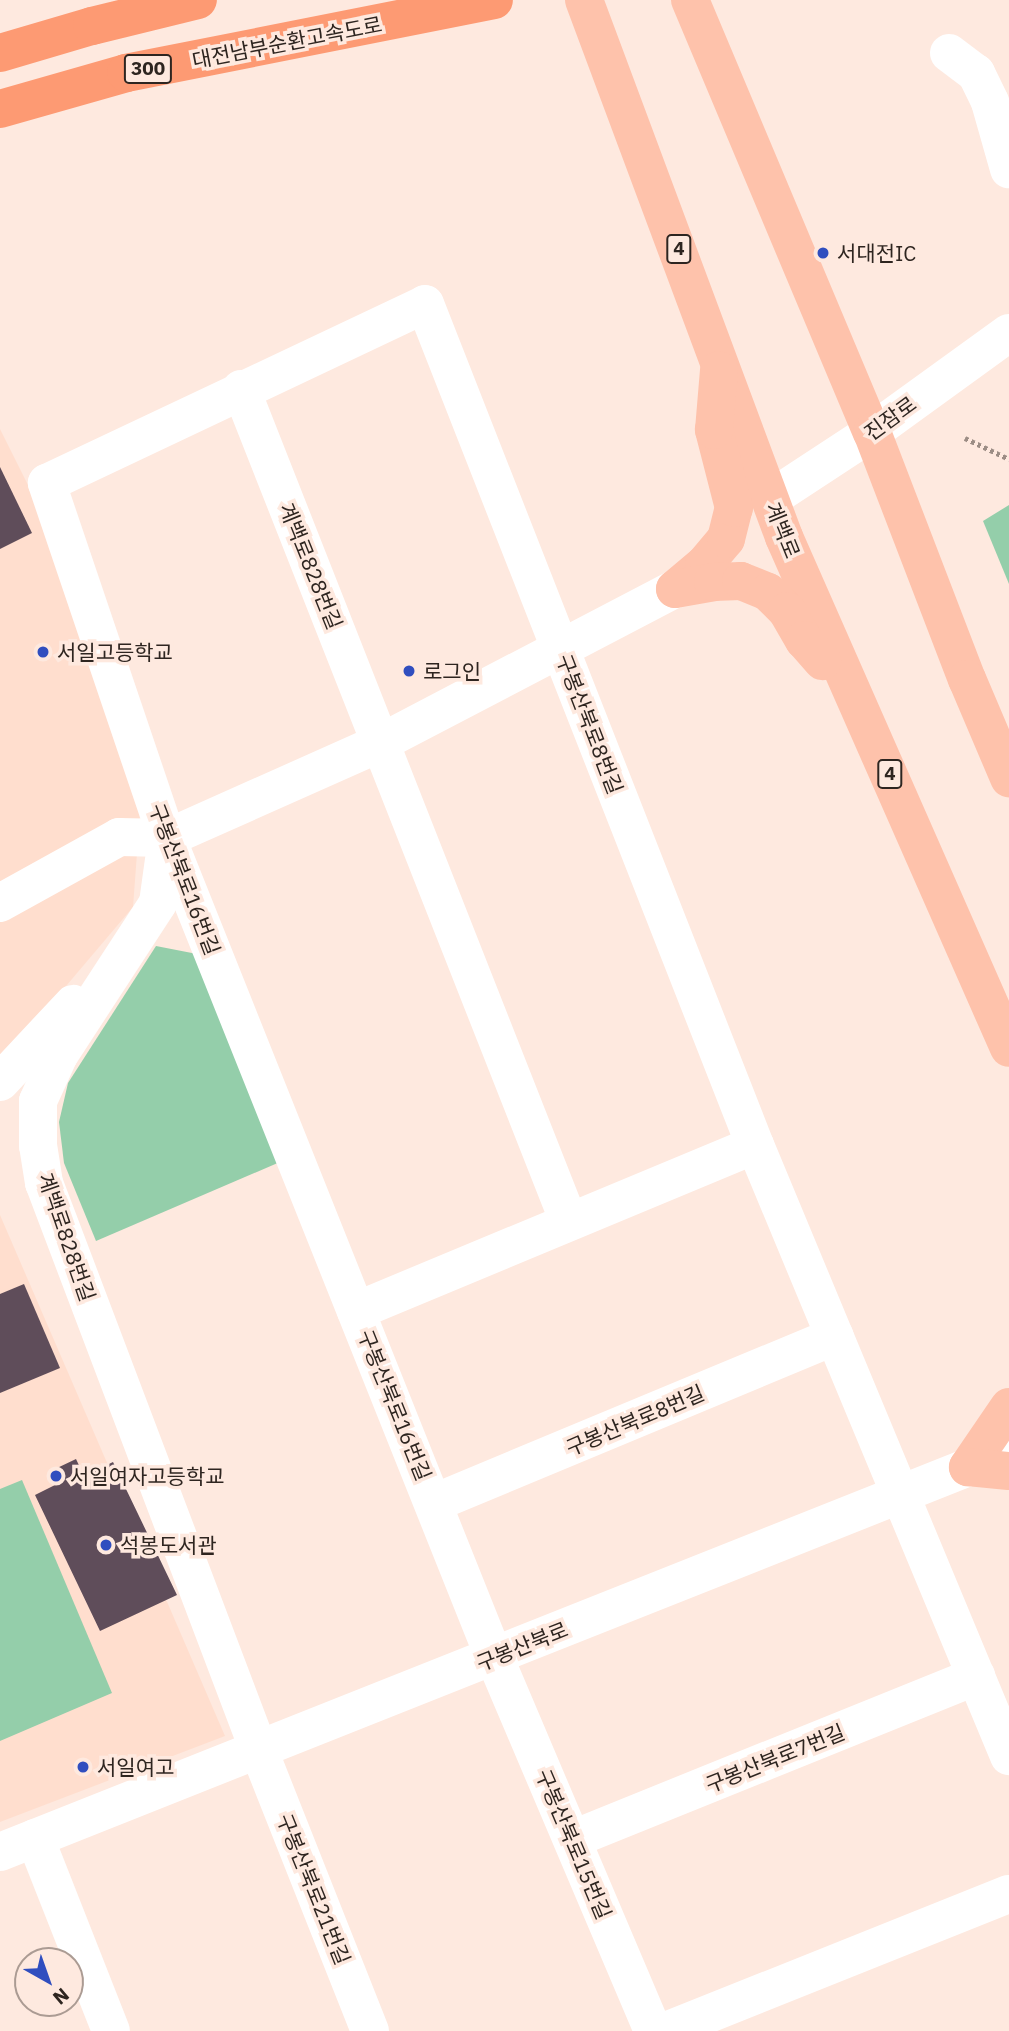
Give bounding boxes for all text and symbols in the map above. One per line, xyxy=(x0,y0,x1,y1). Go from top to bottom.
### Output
street label: 대전남부순환고속도로 xyxy=(190,11,384,73)
road number: 300 xyxy=(124,54,172,85)
road number: 4 xyxy=(665,233,693,264)
place label: 서대전IC xyxy=(837,240,916,266)
marker: 서대전IC xyxy=(815,245,831,261)
street label: 진잠로 xyxy=(859,391,921,445)
street label: 계백로 xyxy=(760,498,806,562)
street label: 계백로828번길 xyxy=(274,499,348,633)
place label: 서일고등학교 xyxy=(57,639,173,665)
marker: 서일고등학교 xyxy=(35,644,51,660)
street label: 구봉산북로8번길 xyxy=(552,650,628,798)
place label: 로그인 xyxy=(423,658,481,684)
marker: 로그인 xyxy=(401,663,417,679)
road number: 4 xyxy=(876,758,904,790)
street label: 구봉산북로16번길 xyxy=(144,800,226,958)
street label: 계백로828번길 xyxy=(33,1169,101,1305)
street label: 구봉산북로16번길 xyxy=(353,1326,437,1484)
street label: 구봉산북로8번길 xyxy=(562,1380,708,1460)
place label: 서일여자고등학교 xyxy=(70,1463,225,1489)
marker: 서일여자고등학교 xyxy=(48,1468,64,1484)
place label: 석봉도서관 xyxy=(120,1532,217,1558)
marker: 석봉도서관 xyxy=(98,1537,114,1553)
street label: 구봉산북로 xyxy=(472,1616,572,1676)
street label: 구봉산북로7번길 xyxy=(702,1719,848,1797)
place label: 서일여고 xyxy=(97,1754,174,1780)
marker: 서일여고 xyxy=(75,1759,91,1775)
street label: 구봉산북로15번길 xyxy=(531,1765,617,1923)
street label: 구봉산북로21번길 xyxy=(272,1810,356,1968)
north arrow xyxy=(14,1947,84,2017)
text: N xyxy=(48,1983,74,2010)

